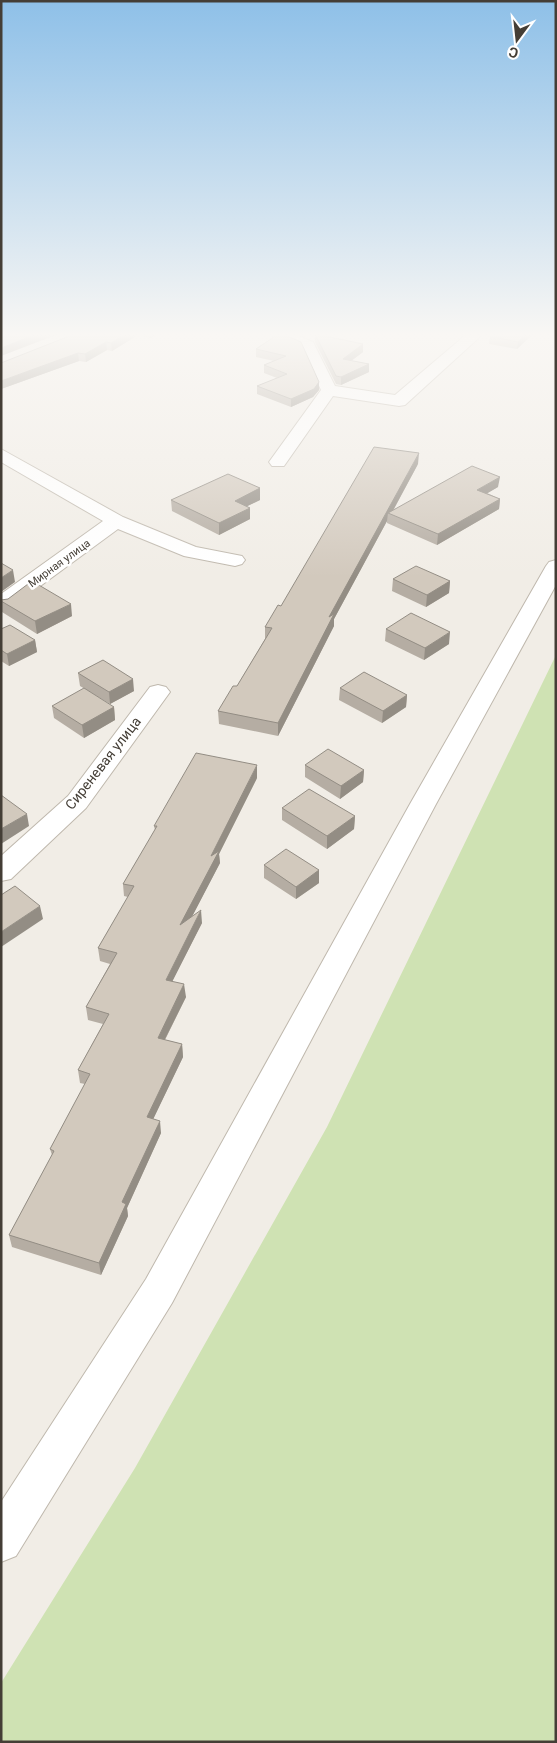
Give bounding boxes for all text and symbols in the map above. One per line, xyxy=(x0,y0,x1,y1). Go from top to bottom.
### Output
north arrow xyxy=(492,15,542,65)
text: С xyxy=(507,44,520,61)
street label: Мирная улица xyxy=(26,537,93,590)
street label: Сиреневая улица xyxy=(62,713,144,813)

